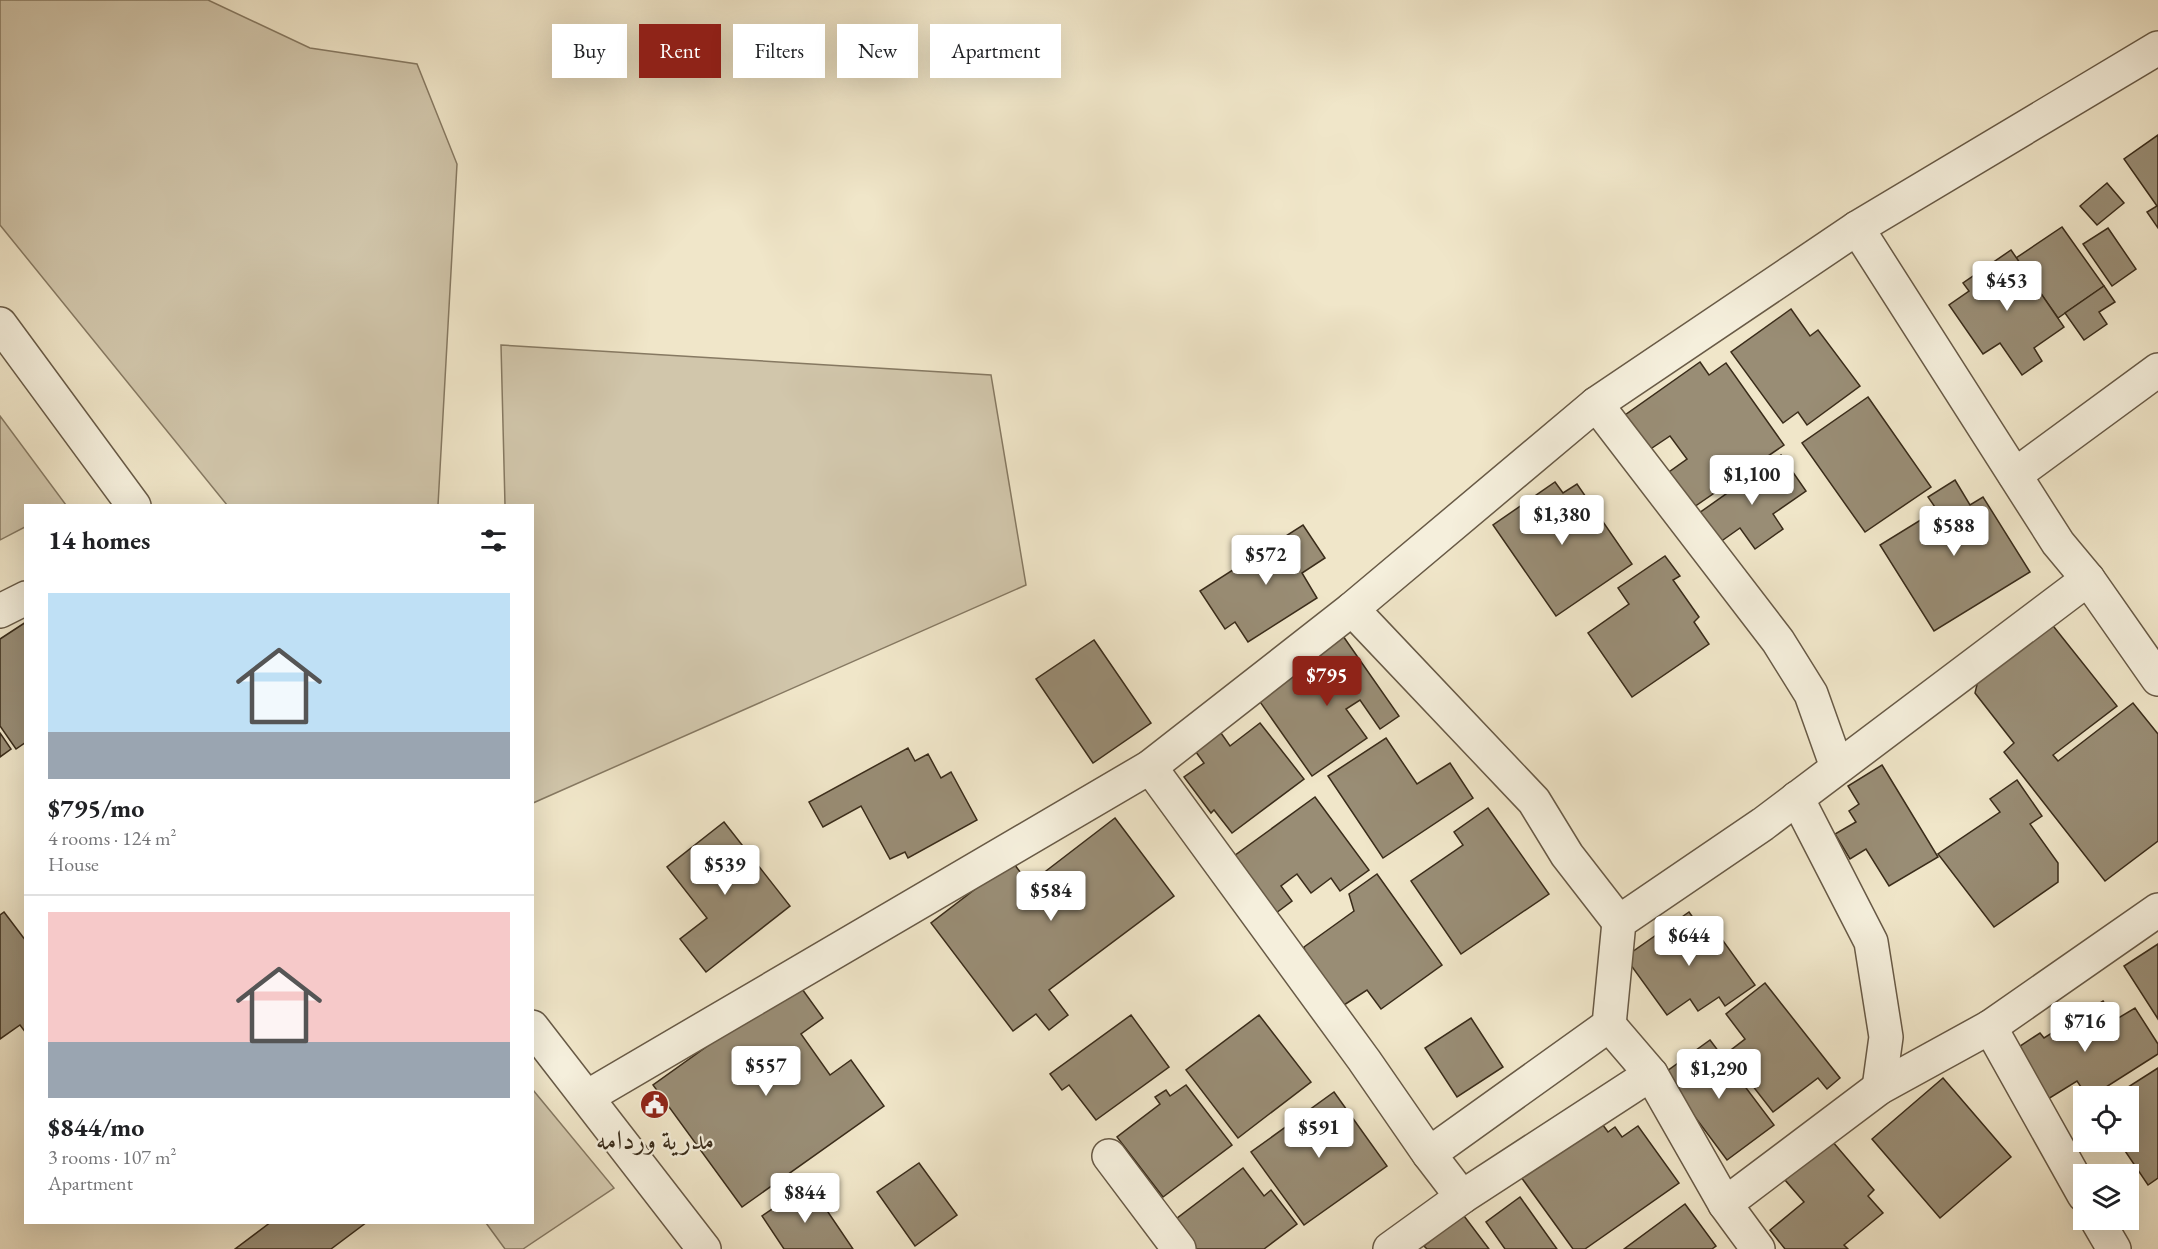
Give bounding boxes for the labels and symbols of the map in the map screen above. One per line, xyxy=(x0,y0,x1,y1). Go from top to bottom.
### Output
pin: $453 xyxy=(1971,261,2043,312)
pin: $1,100 xyxy=(1703,455,1801,506)
pin: $1,380 xyxy=(1513,495,1611,546)
pin: $588 xyxy=(1918,506,1990,557)
pin: $572 xyxy=(1230,535,1302,586)
pin: $795 xyxy=(1291,656,1363,707)
pin: $539 xyxy=(689,845,761,896)
pin: $584 xyxy=(1015,871,1087,922)
pin: $644 xyxy=(1653,916,1725,967)
pin: $716 xyxy=(2049,1002,2121,1053)
pin: $557 xyxy=(730,1046,802,1097)
pin: $1,290 xyxy=(1670,1049,1768,1100)
public building icon: مدرية وردامه xyxy=(639,1088,671,1120)
pin: $591 xyxy=(1283,1108,1355,1159)
place label: مدرية وردامه xyxy=(596,1122,714,1157)
pin: $844 xyxy=(769,1173,841,1224)

